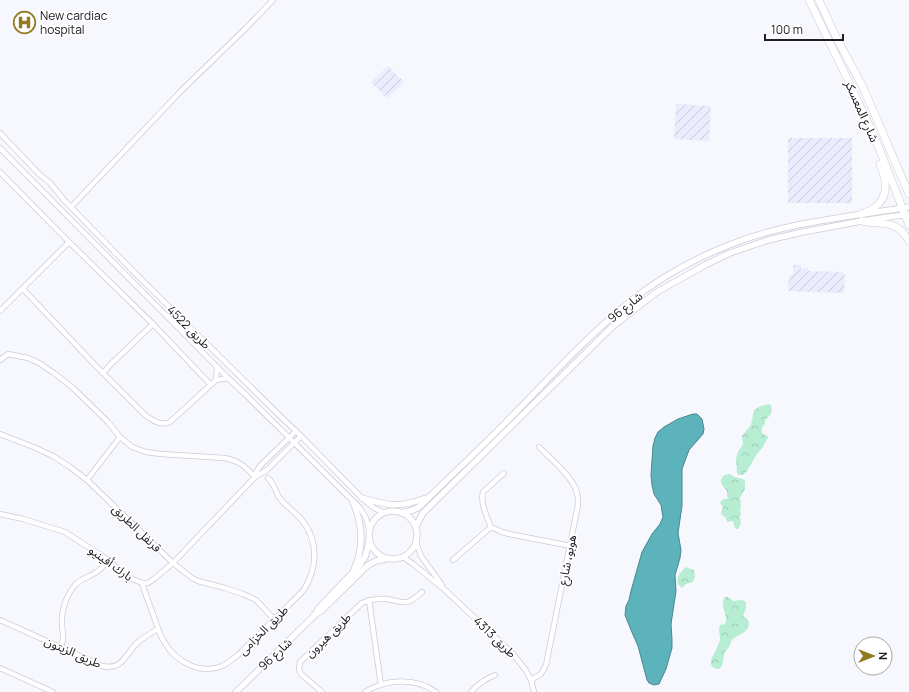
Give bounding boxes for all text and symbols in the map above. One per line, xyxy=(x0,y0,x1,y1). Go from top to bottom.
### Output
place label: New cardiac hospital xyxy=(40,7,108,38)
hospital icon: New cardiac hospital xyxy=(12,9,38,35)
scale bar xyxy=(765,16,843,42)
text: 100 m xyxy=(771,21,803,38)
street label: شارع المعسكر xyxy=(839,76,883,145)
street label: شارع 96 xyxy=(604,288,647,327)
street label: طريق 4522 xyxy=(163,301,215,353)
street label: قرنفل الطريق xyxy=(109,500,165,556)
street label: هوبو، شارع xyxy=(554,533,581,587)
street label: بارك أفينيو xyxy=(85,541,137,585)
street label: طريق الخزامى xyxy=(234,601,292,659)
street label: طريق هيرون xyxy=(301,609,355,661)
street label: طريق 4313 xyxy=(470,612,520,662)
street label: طريق الزيتون xyxy=(42,632,104,672)
street label: شارع 96 xyxy=(254,634,296,675)
north arrow xyxy=(853,636,893,676)
text: N xyxy=(876,652,891,660)

